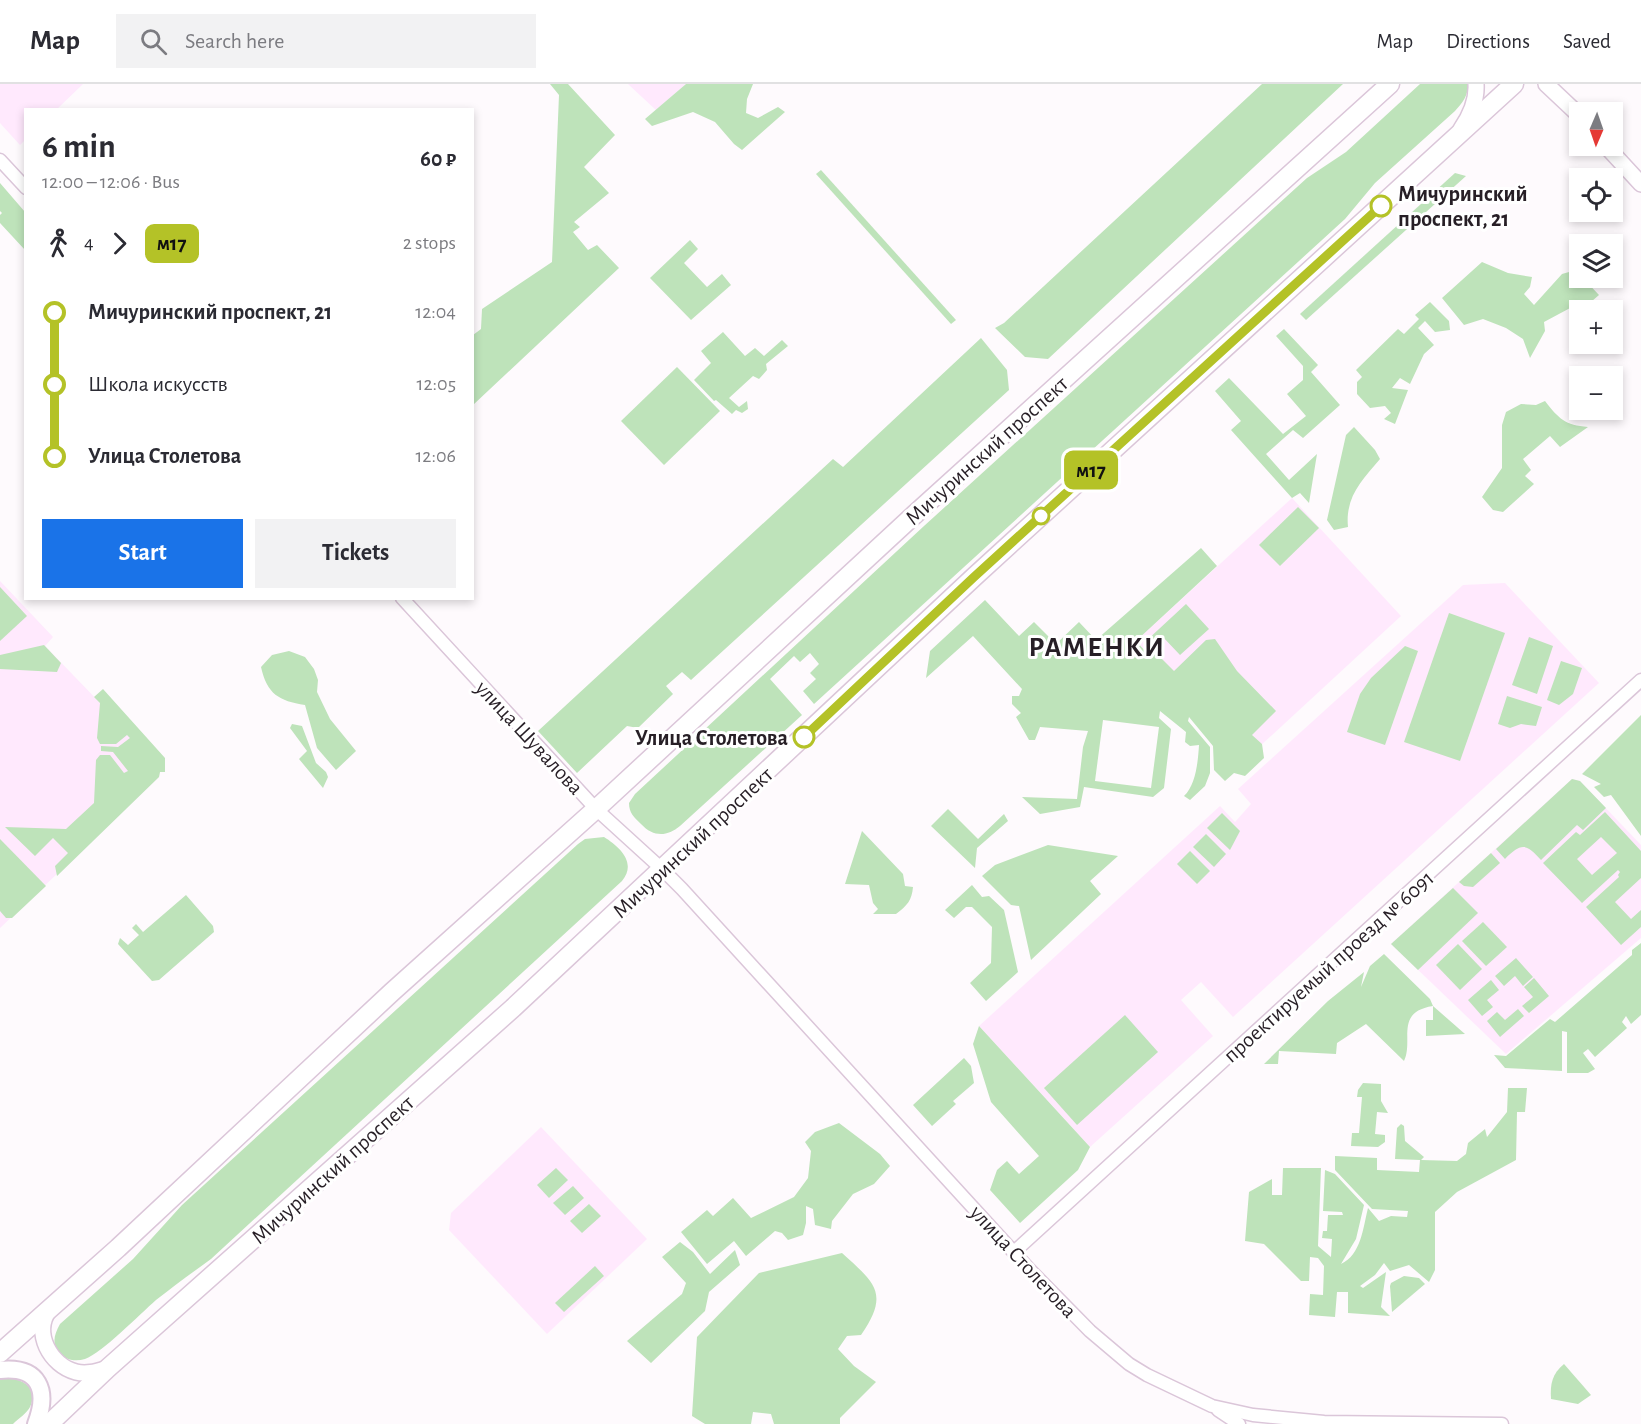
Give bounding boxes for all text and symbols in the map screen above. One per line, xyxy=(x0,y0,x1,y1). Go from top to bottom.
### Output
search box xyxy=(116,14,536,68)
icon: search xyxy=(137,25,170,58)
text: Map xyxy=(30,27,80,55)
text: Search here xyxy=(185,30,284,52)
text: Map xyxy=(1377,31,1413,52)
text: Directions xyxy=(1446,31,1530,52)
text: Saved xyxy=(1563,31,1611,52)
north arrow xyxy=(1569,102,1623,156)
map controls xyxy=(1569,102,1623,420)
text: 6 min xyxy=(42,131,116,164)
text: 60 ₽ xyxy=(420,148,456,170)
button: locate xyxy=(1569,168,1623,222)
text: 12:00 – 12:06 · Bus xyxy=(42,172,180,192)
place label: Мичуринский проспект, 21 xyxy=(1398,183,1528,230)
marker: Мичуринский проспект, 21 xyxy=(1370,195,1392,217)
icon: walk xyxy=(42,227,75,260)
icon: forward xyxy=(103,227,136,260)
text: 4 xyxy=(84,233,94,253)
text: м17 xyxy=(157,233,187,254)
text: 2 stops xyxy=(403,233,456,253)
button: layers xyxy=(1569,234,1623,288)
button: + xyxy=(1569,300,1623,354)
text: Мичуринский проспект, 21 xyxy=(88,301,332,323)
text: 12:04 xyxy=(415,302,456,322)
button: − xyxy=(1569,366,1623,420)
street label: Мичуринский проспект xyxy=(901,372,1073,529)
text: Школа искусств xyxy=(88,373,228,395)
text: 12:05 xyxy=(417,374,456,394)
text: Улица Столетова xyxy=(88,445,241,467)
text: 12:06 xyxy=(415,446,456,466)
line badge: м17 xyxy=(1056,450,1126,490)
text: м17 xyxy=(1076,460,1106,481)
unlabelled marker xyxy=(1032,507,1050,525)
button: Start xyxy=(42,519,243,588)
button: Tickets xyxy=(255,519,456,588)
district label: РАМЕНКИ xyxy=(1028,634,1166,662)
street label: улица Шувалова xyxy=(471,676,587,799)
marker: Улица Столетова xyxy=(793,726,815,748)
place label: Улица Столетова xyxy=(635,727,788,749)
street label: Мичуринский проспект xyxy=(608,762,778,922)
street label: проектируемый проезд № 6091 xyxy=(1219,867,1438,1067)
street label: Мичуринский проспект xyxy=(247,1091,419,1248)
street label: улица Столетова xyxy=(965,1200,1081,1322)

